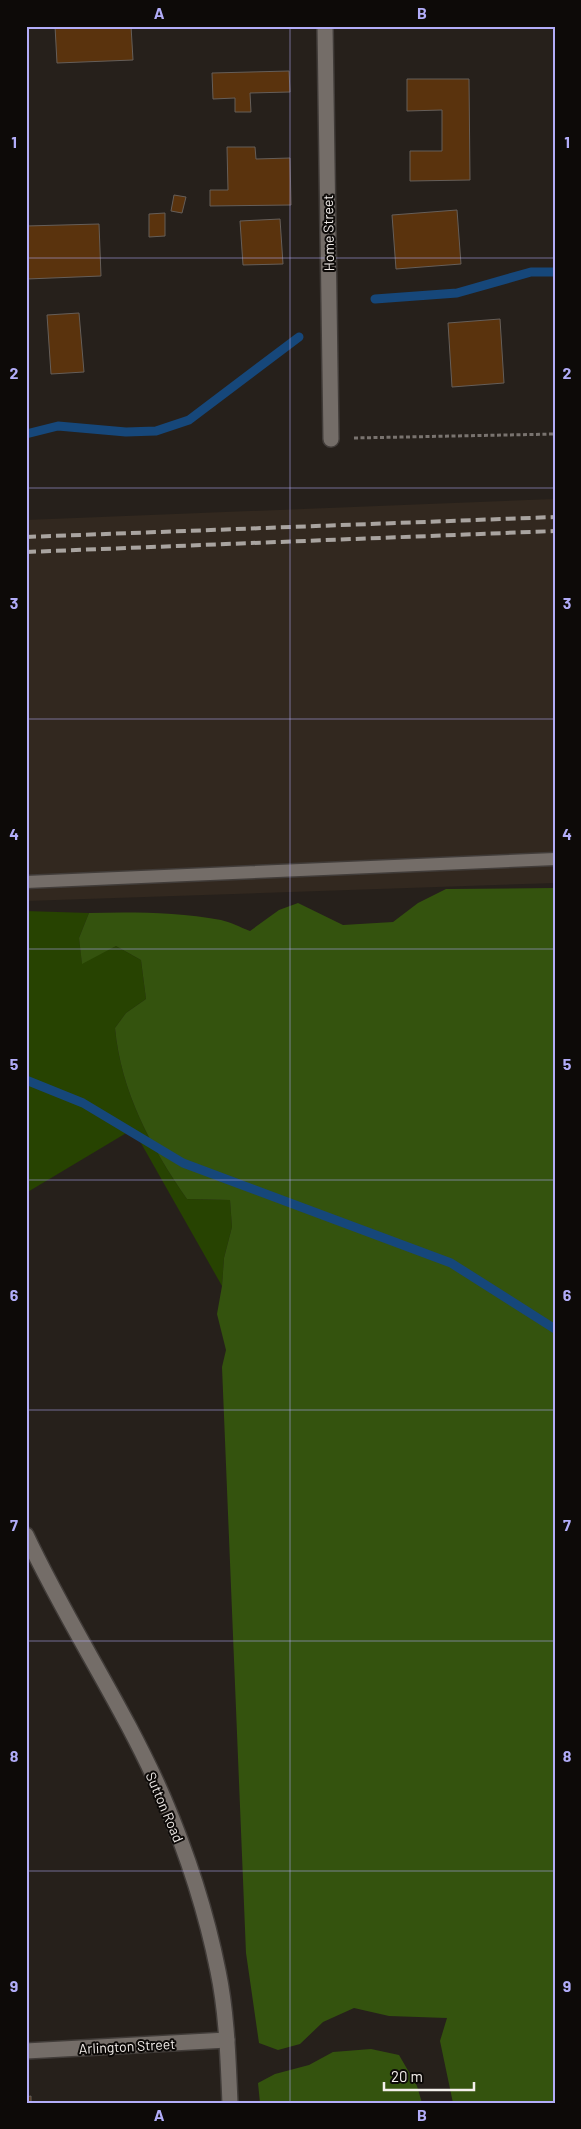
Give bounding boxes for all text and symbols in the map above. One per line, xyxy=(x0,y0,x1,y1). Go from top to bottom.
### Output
text: A xyxy=(154,3,165,22)
text: B xyxy=(417,3,427,22)
text: 1 xyxy=(11,132,17,151)
text: 1 xyxy=(564,132,570,151)
street label: Home Street xyxy=(319,194,337,272)
text: 2 xyxy=(10,363,19,382)
text: 2 xyxy=(563,363,572,382)
text: 3 xyxy=(10,593,18,612)
text: 3 xyxy=(563,593,571,612)
text: 4 xyxy=(9,824,19,843)
text: 4 xyxy=(562,824,572,843)
text: 5 xyxy=(10,1054,19,1073)
text: 5 xyxy=(563,1054,572,1073)
text: 6 xyxy=(10,1285,19,1304)
text: 6 xyxy=(563,1285,572,1304)
text: 7 xyxy=(10,1515,18,1534)
text: 7 xyxy=(563,1515,571,1534)
text: 8 xyxy=(10,1746,19,1765)
text: 8 xyxy=(563,1746,572,1765)
street label: Sutton Road xyxy=(143,1769,187,1845)
text: 9 xyxy=(10,1976,18,1995)
text: 9 xyxy=(563,1976,571,1995)
street label: Arlington Street xyxy=(78,2035,176,2057)
scale bar xyxy=(384,2059,474,2091)
text: 20 m xyxy=(391,2067,423,2085)
text: A xyxy=(154,2105,165,2124)
text: B xyxy=(417,2105,427,2124)

